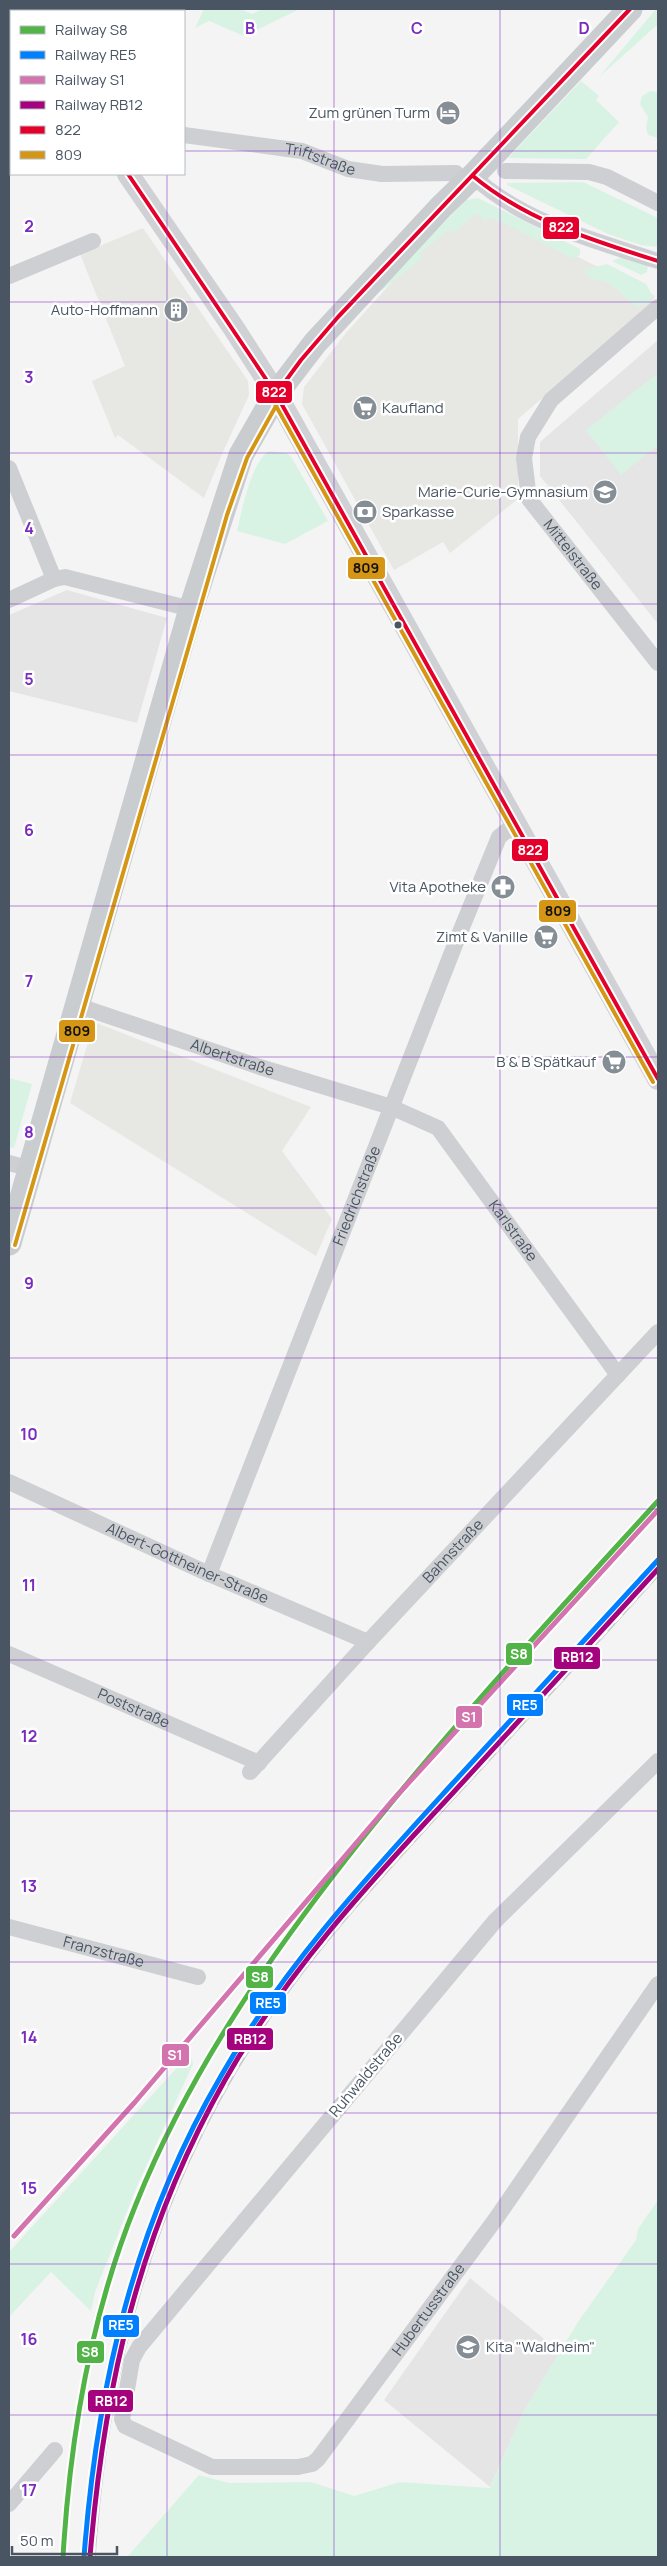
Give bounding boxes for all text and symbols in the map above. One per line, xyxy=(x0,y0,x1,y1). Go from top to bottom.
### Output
legend xyxy=(10,10,185,175)
text: B xyxy=(245,17,255,39)
text: C xyxy=(411,17,423,39)
text: D xyxy=(578,17,590,39)
text: Railway S8 xyxy=(55,19,128,40)
text: Railway RE5 xyxy=(55,44,136,65)
text: Railway S1 xyxy=(55,69,125,90)
text: Railway RB12 xyxy=(55,94,143,115)
hotel icon: Zum grünen Turm xyxy=(435,100,461,126)
place label: Zum grünen Turm xyxy=(308,102,430,123)
text: 822 xyxy=(55,119,81,140)
street label: Triftstraße xyxy=(284,138,357,180)
text: 809 xyxy=(55,144,82,165)
text: 2 xyxy=(24,215,34,237)
line badge: 822 xyxy=(542,216,580,240)
text: 822 xyxy=(548,217,574,236)
building icon: Auto-Hoffmann xyxy=(163,297,189,323)
place label: Auto-Hoffmann xyxy=(51,299,158,320)
text: 3 xyxy=(24,366,34,388)
line badge: 822 xyxy=(255,380,293,404)
text: 822 xyxy=(261,382,287,401)
supermarket icon: Kaufland xyxy=(352,395,378,421)
place label: Kaufland xyxy=(382,397,444,418)
school or university icon: Marie-Curie-Gymnasium xyxy=(592,479,618,505)
place label: Marie-Curie-Gymnasium xyxy=(418,481,588,502)
bank icon: Sparkasse xyxy=(352,499,378,525)
place label: Sparkasse xyxy=(382,501,454,522)
street label: Mittelstraße xyxy=(539,515,608,594)
text: 4 xyxy=(24,517,34,539)
line badge: 809 xyxy=(347,556,386,580)
text: 809 xyxy=(353,558,379,577)
unlabelled marker xyxy=(393,620,403,630)
text: 5 xyxy=(24,668,34,690)
text: 6 xyxy=(24,819,34,841)
line badge: 822 xyxy=(511,838,549,862)
text: 822 xyxy=(517,840,543,859)
pharmacy icon: Vita Apotheke xyxy=(490,874,516,900)
place label: Vita Apotheke xyxy=(389,876,486,897)
line badge: 809 xyxy=(538,899,577,923)
text: 809 xyxy=(545,901,571,920)
supermarket icon: Zimt & Vanille xyxy=(533,924,559,950)
place label: Zimt & Vanille xyxy=(436,926,528,947)
text: 7 xyxy=(25,970,33,992)
line badge: 809 xyxy=(58,1019,96,1043)
text: 809 xyxy=(64,1021,90,1040)
street label: Albertstraße xyxy=(188,1033,277,1081)
supermarket icon: B & B Spätkauf xyxy=(601,1049,627,1075)
place label: B & B Spätkauf xyxy=(496,1051,597,1072)
text: 8 xyxy=(24,1121,34,1143)
street label: Friedrichstraße xyxy=(327,1143,385,1249)
street label: Karlstraße xyxy=(484,1196,543,1266)
text: 9 xyxy=(24,1272,34,1294)
text: 10 xyxy=(20,1423,38,1445)
street label: Bahnstraße xyxy=(417,1514,488,1587)
street label: Albert-Gottheiner-Straße xyxy=(103,1517,272,1608)
text: 11 xyxy=(22,1574,36,1596)
line badge: S8 xyxy=(505,1642,533,1666)
text: S8 xyxy=(510,1644,528,1663)
line badge: RB12 xyxy=(553,1646,601,1670)
text: RB12 xyxy=(561,1647,593,1666)
street label: Poststraße xyxy=(94,1683,173,1733)
line badge: RE5 xyxy=(506,1693,544,1717)
text: RE5 xyxy=(512,1695,538,1714)
line badge: S1 xyxy=(455,1705,483,1729)
text: S1 xyxy=(461,1707,477,1726)
text: 12 xyxy=(21,1725,37,1747)
text: 13 xyxy=(21,1875,37,1897)
street label: Franzstraße xyxy=(61,1931,147,1972)
line badge: S8 xyxy=(245,1965,274,1989)
text: S8 xyxy=(251,1967,269,1986)
line badge: RE5 xyxy=(249,1991,287,2015)
text: RE5 xyxy=(255,1993,281,2012)
text: 14 xyxy=(21,2026,37,2048)
line badge: RB12 xyxy=(226,2027,274,2051)
street label: Ruhwaldstraße xyxy=(324,2028,407,2121)
text: RB12 xyxy=(234,2029,266,2048)
line badge: S1 xyxy=(161,2043,190,2067)
text: S1 xyxy=(167,2045,183,2064)
text: 15 xyxy=(21,2177,37,2199)
street label: Hubertusstraße xyxy=(387,2259,470,2360)
line badge: RE5 xyxy=(102,2314,140,2338)
text: RE5 xyxy=(108,2315,134,2334)
text: 16 xyxy=(21,2328,38,2350)
school or university icon: Kita "Waldheim" xyxy=(455,2334,481,2360)
place label: Kita "Waldheim" xyxy=(486,2336,595,2357)
line badge: S8 xyxy=(76,2340,105,2364)
text: S8 xyxy=(81,2342,99,2361)
line badge: RB12 xyxy=(87,2389,134,2413)
text: RB12 xyxy=(95,2391,127,2410)
text: 17 xyxy=(21,2479,37,2501)
scale bar xyxy=(12,2524,118,2556)
text: 50 m xyxy=(20,2530,54,2551)

